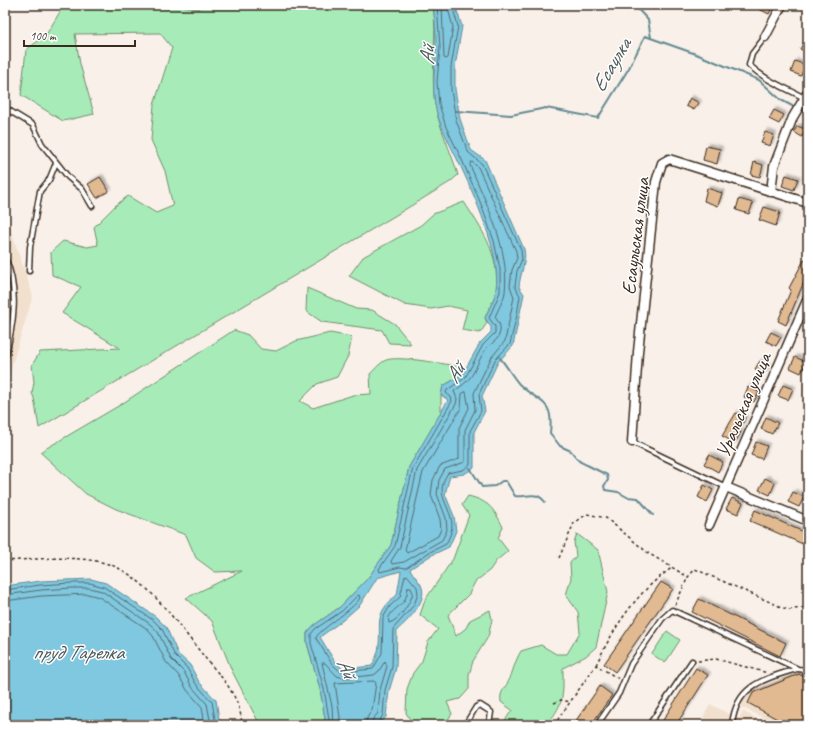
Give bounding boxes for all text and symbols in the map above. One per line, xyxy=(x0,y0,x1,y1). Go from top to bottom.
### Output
scale bar xyxy=(24,22,135,48)
text: 100 m xyxy=(30,28,57,44)
water label: Есаулка xyxy=(585,31,638,97)
water label: Ай xyxy=(414,41,441,65)
street label: Есаульская улица xyxy=(616,175,655,296)
street label: Уральская улица xyxy=(710,347,777,461)
water label: Ай xyxy=(439,355,473,388)
water label: пруд Тарелка xyxy=(32,639,125,665)
water label: Ай xyxy=(331,654,365,686)

